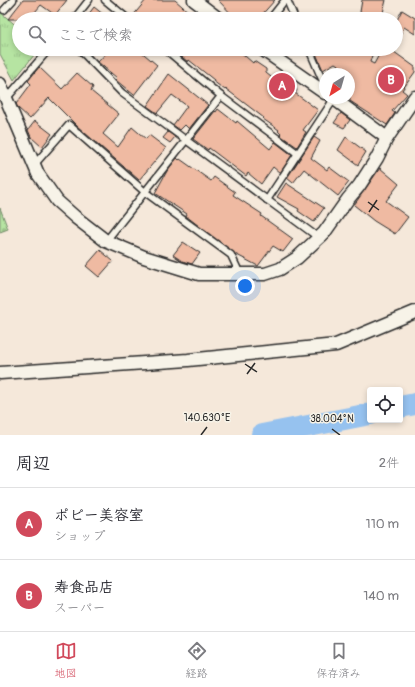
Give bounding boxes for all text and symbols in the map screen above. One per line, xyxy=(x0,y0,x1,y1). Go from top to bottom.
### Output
search box xyxy=(12,12,403,56)
icon: search xyxy=(26,23,48,45)
text: ここで検索 xyxy=(58,26,133,45)
pin: B xyxy=(378,65,404,95)
north arrow xyxy=(319,68,355,104)
pin: A xyxy=(269,71,295,101)
your location xyxy=(235,276,255,296)
map controls xyxy=(367,387,403,423)
button: locate xyxy=(367,387,403,423)
text: 140.630°E xyxy=(184,412,230,424)
text: 38.004°N xyxy=(310,413,354,425)
text: 周辺 xyxy=(16,453,50,474)
text: 2件 xyxy=(379,455,399,471)
text: ポピー美容室 xyxy=(54,506,144,525)
text: A xyxy=(25,516,33,532)
text: 110 m xyxy=(366,516,399,532)
text: ショップ xyxy=(54,528,105,544)
text: 寿食品店 xyxy=(54,578,114,597)
text: B xyxy=(25,588,33,604)
text: 140 m xyxy=(363,588,399,604)
text: スーパー xyxy=(54,600,105,616)
tab: 地図 xyxy=(55,640,77,680)
tab: 経路 xyxy=(186,640,208,680)
tab: 保存済み xyxy=(317,640,361,680)

